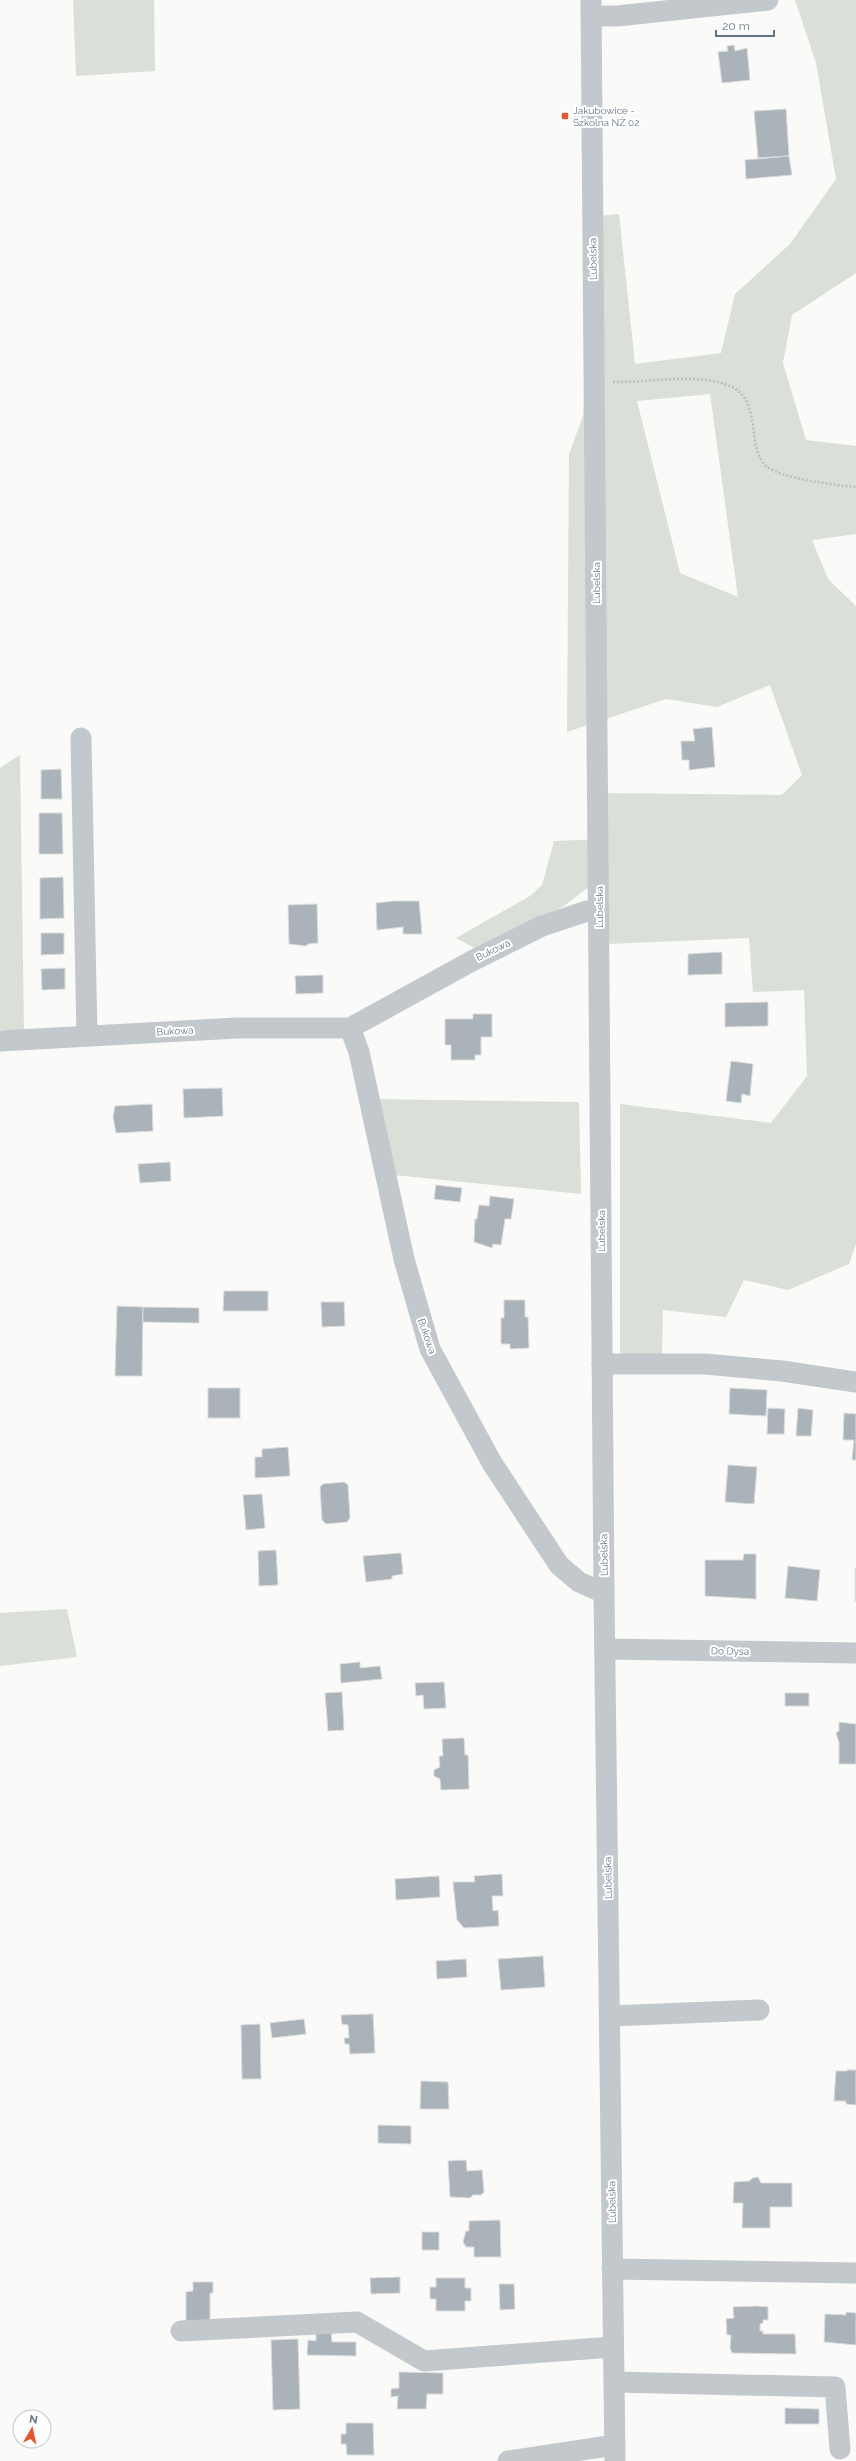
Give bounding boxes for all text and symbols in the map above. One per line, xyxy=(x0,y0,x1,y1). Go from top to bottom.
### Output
scale bar xyxy=(716,12,774,38)
text: 20 m xyxy=(722,19,750,33)
place label: Jakubowice - Szkolna NŻ 02 xyxy=(573,105,639,128)
marker: Jakubowice - Szkolna NŻ 02 xyxy=(560,111,570,121)
street label: Lubelska xyxy=(587,238,599,280)
street label: Lubelska xyxy=(591,562,602,604)
street label: Lubelska xyxy=(594,886,605,928)
street label: Bukowa xyxy=(474,937,512,963)
street label: Bukowa xyxy=(156,1025,194,1037)
street label: Lubelska xyxy=(596,1210,607,1252)
street label: Bukowa xyxy=(416,1317,438,1355)
street label: Lubelska xyxy=(598,1534,610,1576)
street label: Do Dysa xyxy=(711,1645,749,1657)
street label: Lubelska xyxy=(602,1857,614,1899)
street label: Lubelska xyxy=(606,2181,618,2223)
north arrow xyxy=(12,2409,52,2449)
text: N xyxy=(28,2413,39,2427)

